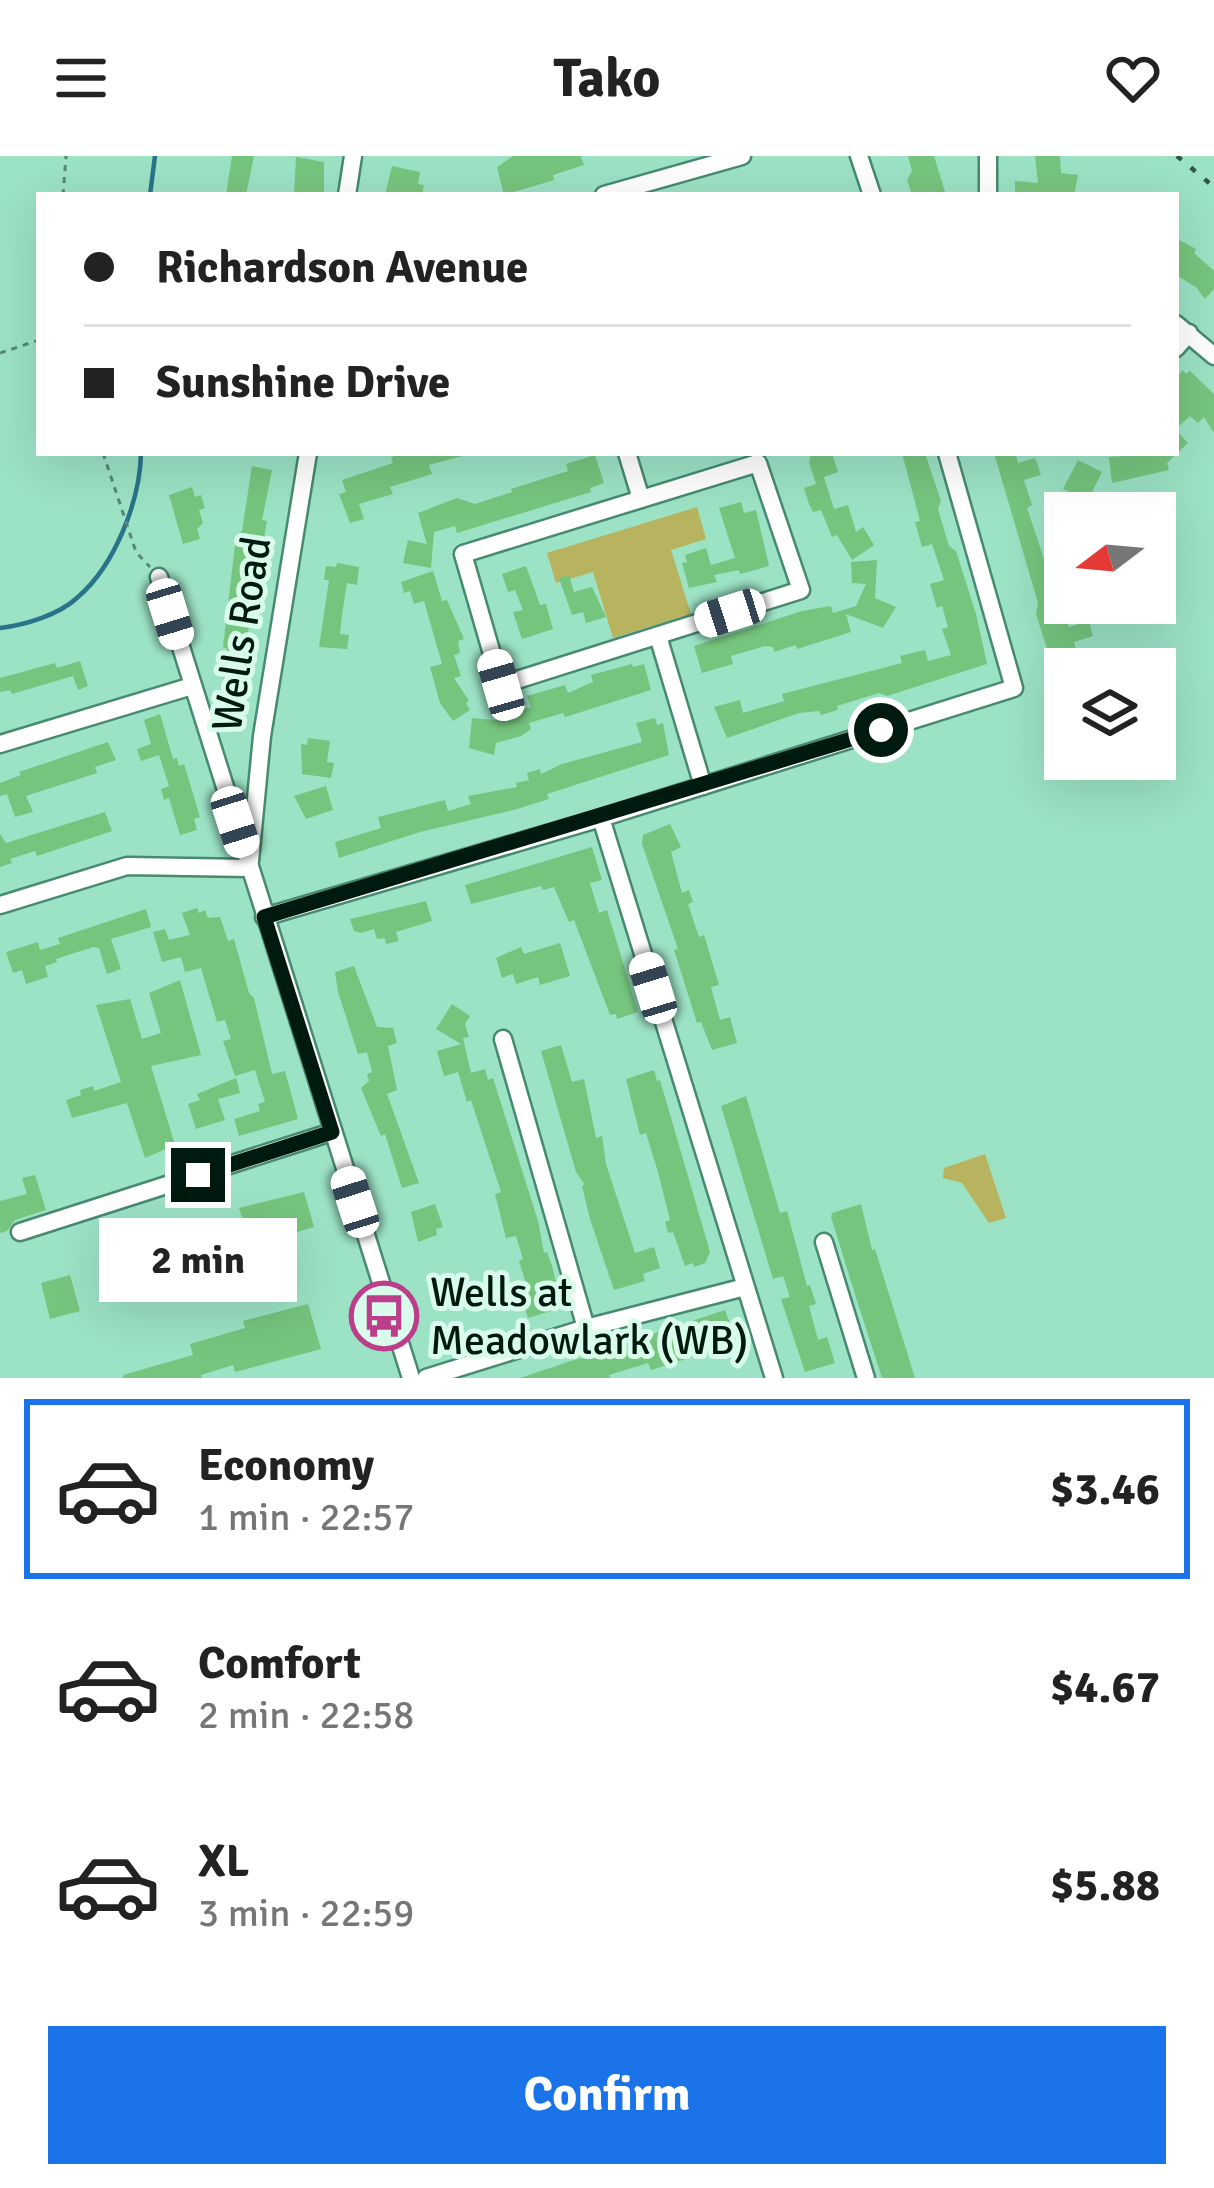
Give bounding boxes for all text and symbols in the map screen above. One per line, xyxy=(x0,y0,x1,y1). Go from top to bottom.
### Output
icon: menu xyxy=(48,45,114,111)
text: Tako xyxy=(554,45,660,112)
icon: heart xyxy=(1100,45,1166,111)
text: Richardson Avenue xyxy=(156,240,528,295)
text: Sunshine Drive xyxy=(156,355,450,410)
north arrow xyxy=(1044,492,1176,624)
map controls xyxy=(1044,492,1176,780)
street label: Wells Road xyxy=(201,533,283,735)
car xyxy=(142,574,198,654)
car xyxy=(690,585,770,641)
car xyxy=(474,645,528,725)
button: layers xyxy=(1044,648,1176,780)
route start xyxy=(854,703,908,757)
car xyxy=(207,782,263,862)
car xyxy=(625,948,681,1028)
route end xyxy=(171,1148,225,1202)
car xyxy=(327,1162,383,1242)
callout: 2 min xyxy=(99,1217,297,1301)
text: 2 min xyxy=(151,1236,245,1284)
place label: Wells at Meadowlark (WB) xyxy=(430,1267,749,1366)
bus stop icon: Wells at Meadowlark (WB) xyxy=(349,1281,419,1351)
icon: car xyxy=(54,1435,162,1543)
text: Economy xyxy=(198,1438,374,1493)
text: $3.46 xyxy=(1050,1462,1160,1517)
text: 1 min · 22:57 xyxy=(198,1493,414,1541)
icon: car xyxy=(54,1633,162,1741)
text: Comfort xyxy=(198,1636,361,1691)
text: $4.67 xyxy=(1050,1660,1160,1715)
text: 2 min · 22:58 xyxy=(198,1691,414,1739)
icon: car xyxy=(54,1831,162,1939)
text: XL xyxy=(198,1834,249,1889)
text: $5.88 xyxy=(1050,1858,1160,1913)
text: 3 min · 22:59 xyxy=(198,1889,414,1937)
button: Confirm xyxy=(48,2026,1166,2164)

